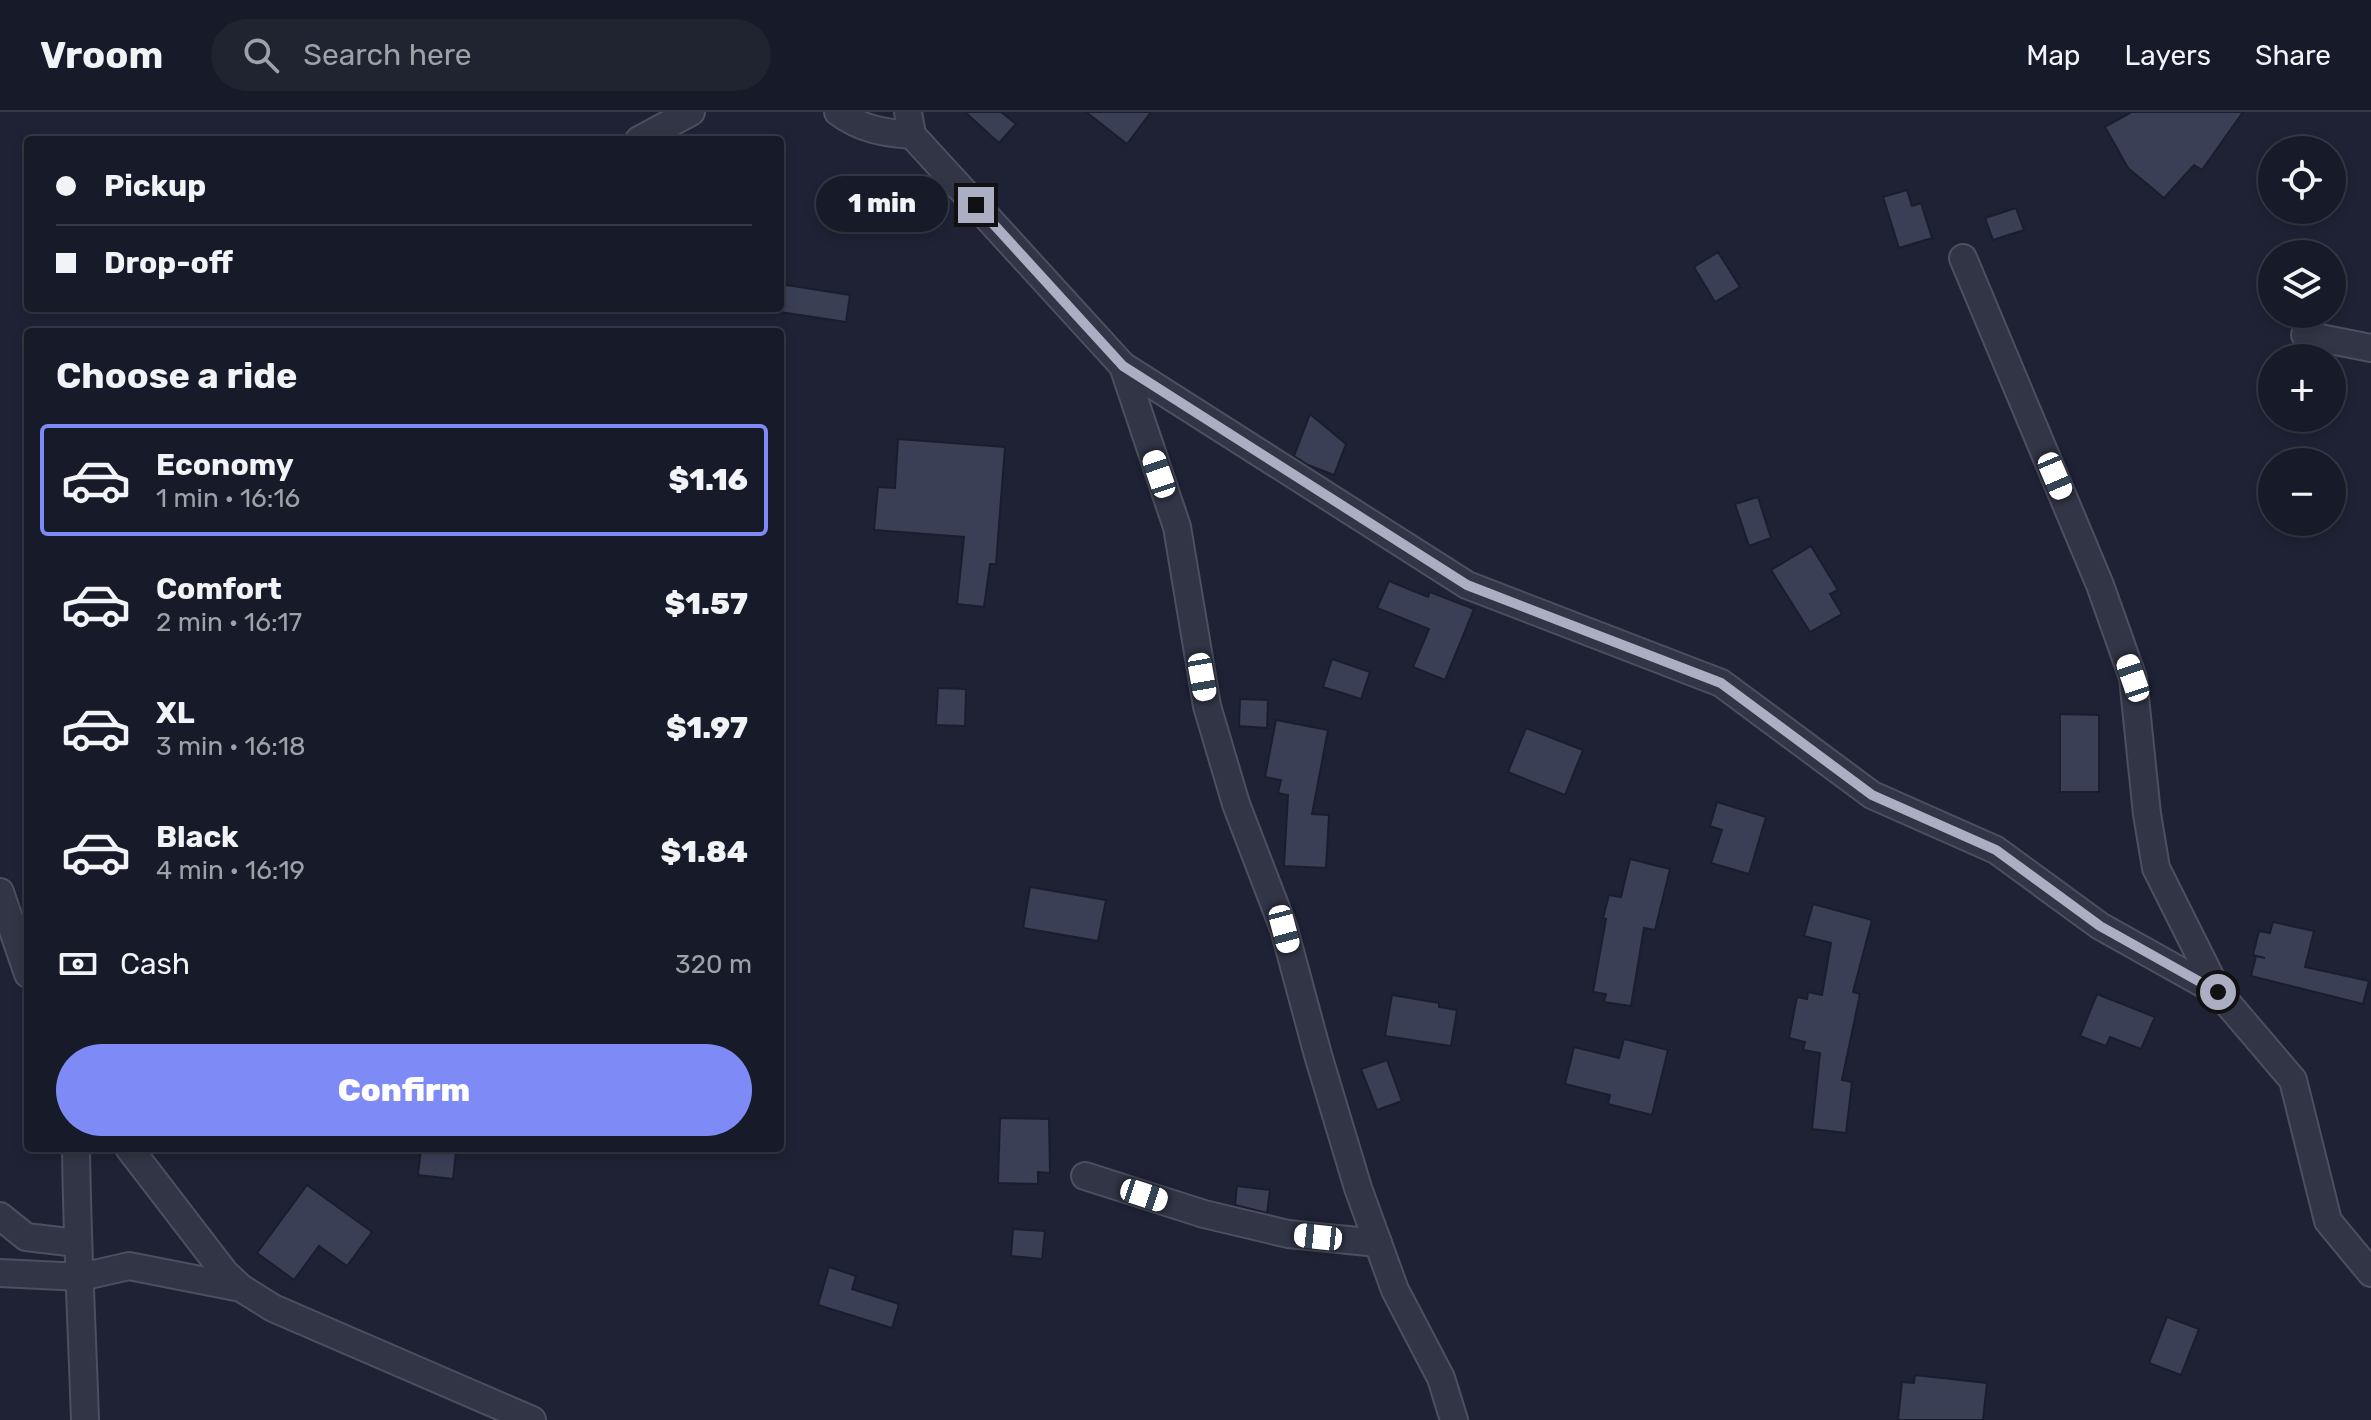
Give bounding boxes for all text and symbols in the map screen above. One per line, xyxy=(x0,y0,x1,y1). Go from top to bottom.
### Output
search box xyxy=(211,19,771,91)
text: Vroom xyxy=(40,32,163,78)
icon: search xyxy=(239,33,283,77)
text: Search here xyxy=(303,37,472,73)
text: Map xyxy=(2026,39,2081,72)
text: Layers xyxy=(2125,39,2211,72)
text: Share xyxy=(2255,39,2331,72)
map controls xyxy=(2258,136,2346,536)
button: locate xyxy=(2258,136,2346,224)
text: Pickup xyxy=(104,168,206,204)
callout: 1 min xyxy=(816,177,948,233)
route end xyxy=(958,187,994,223)
text: 1 min xyxy=(848,188,916,219)
button: layers xyxy=(2258,240,2346,328)
text: Drop-off xyxy=(104,245,233,281)
button: + xyxy=(2258,344,2346,432)
text: Choose a ride xyxy=(56,354,297,397)
icon: car xyxy=(60,444,132,516)
text: Economy xyxy=(156,447,294,483)
car xyxy=(1140,447,1178,501)
button: − xyxy=(2258,448,2346,536)
car xyxy=(2035,449,2075,503)
text: $1.16 xyxy=(669,462,748,498)
text: 1 min · 16:16 xyxy=(156,483,300,514)
icon: car xyxy=(60,568,132,640)
text: Comfort xyxy=(156,571,282,607)
text: $1.57 xyxy=(665,586,748,622)
text: 2 min · 16:17 xyxy=(156,607,302,638)
car xyxy=(1186,651,1218,703)
car xyxy=(2114,651,2152,705)
icon: car xyxy=(60,692,132,764)
text: XL xyxy=(156,695,195,731)
text: $1.97 xyxy=(666,710,748,746)
text: 3 min · 16:18 xyxy=(156,731,306,762)
icon: car xyxy=(60,816,132,888)
text: Black xyxy=(156,819,239,855)
text: $1.84 xyxy=(661,834,748,870)
text: 4 min · 16:19 xyxy=(156,855,305,886)
car xyxy=(1266,903,1302,955)
icon: cash xyxy=(56,942,100,986)
text: Cash xyxy=(120,946,190,982)
text: 320 m xyxy=(675,949,752,980)
route start xyxy=(2200,974,2236,1010)
button: Confirm xyxy=(56,1044,752,1136)
car xyxy=(1117,1176,1171,1214)
car xyxy=(1293,1223,1343,1251)

